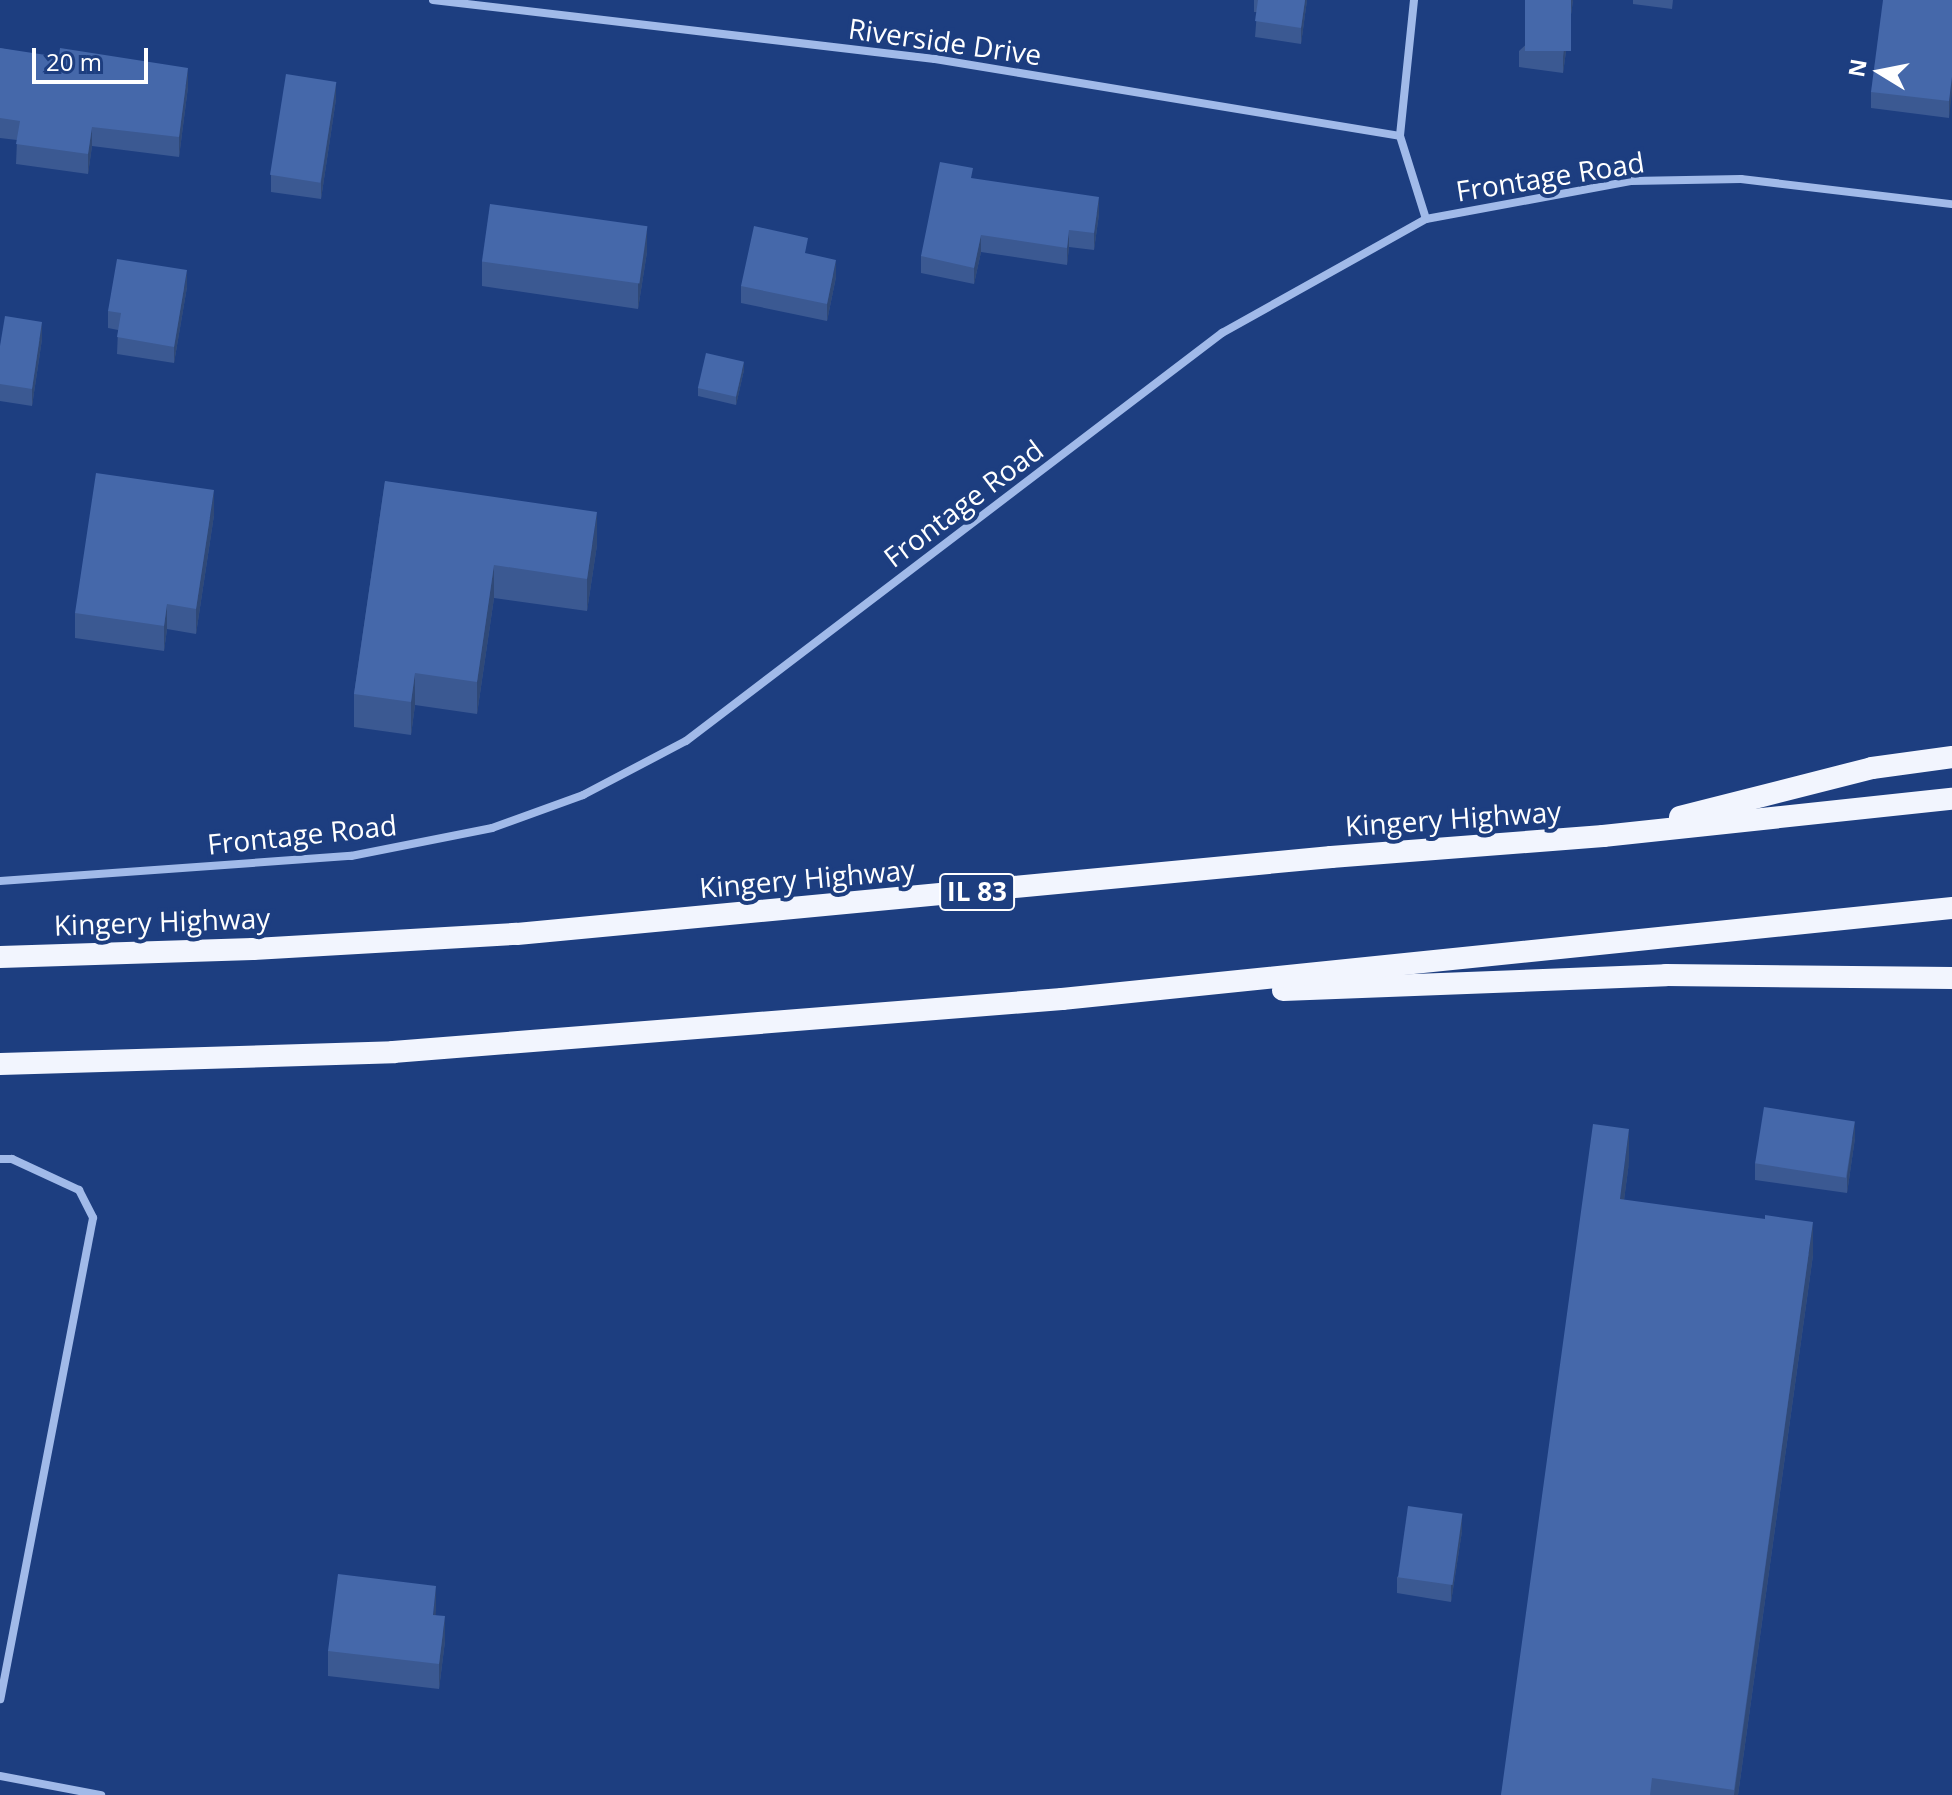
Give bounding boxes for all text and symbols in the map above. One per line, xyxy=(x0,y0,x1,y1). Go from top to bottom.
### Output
street label: Riverside Drive xyxy=(846,11,1044,71)
scale bar xyxy=(36,32,152,82)
north arrow xyxy=(1840,32,1920,112)
text: 20 m xyxy=(46,45,102,78)
text: N xyxy=(1840,56,1873,79)
street label: Frontage Road xyxy=(1453,145,1647,207)
street label: Frontage Road xyxy=(877,432,1049,574)
street label: Kingery Highway xyxy=(1344,794,1562,842)
street label: Frontage Road xyxy=(206,807,398,861)
street label: Kingery Highway xyxy=(698,852,916,904)
road number: IL 83 xyxy=(939,870,1015,914)
street label: Kingery Highway xyxy=(53,900,271,942)

